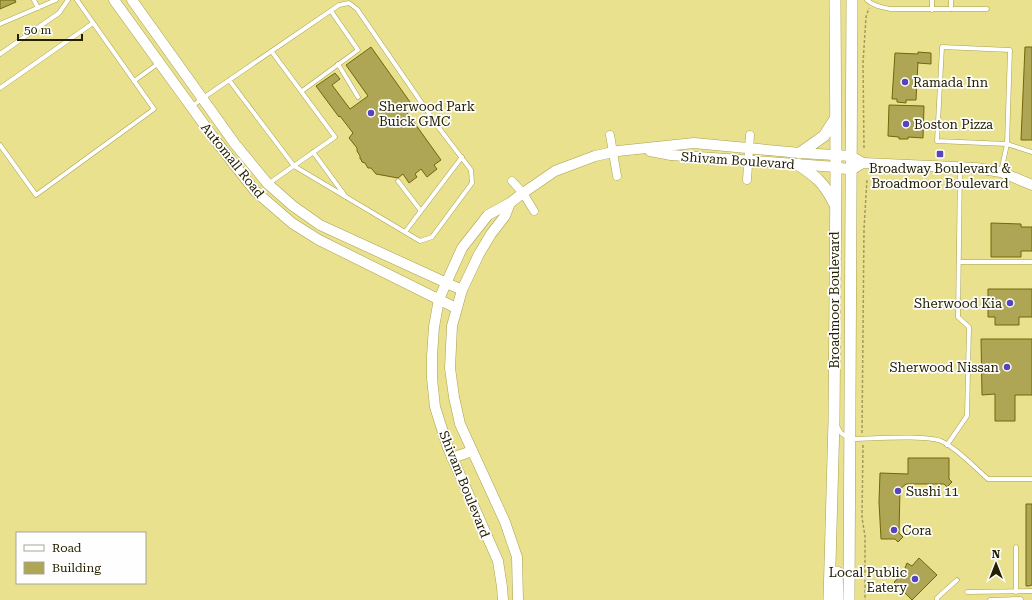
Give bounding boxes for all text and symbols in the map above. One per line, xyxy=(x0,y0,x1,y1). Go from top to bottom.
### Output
scale bar xyxy=(18,16,82,42)
text: 50 m xyxy=(24,23,51,37)
place label: Ramada Inn xyxy=(913,75,989,90)
marker: Ramada Inn xyxy=(900,77,910,87)
place label: Sherwood Park Buick GMC xyxy=(379,99,475,129)
marker: Sherwood Park Buick GMC xyxy=(366,108,376,118)
place label: Boston Pizza xyxy=(914,117,993,132)
marker: Boston Pizza xyxy=(901,119,911,129)
street label: Automall Road xyxy=(198,120,268,201)
street label: Shivam Boulevard xyxy=(681,149,796,172)
marker: Broadway Boulevard & Broadmoor Boulevard xyxy=(935,149,945,159)
place label: Broadway Boulevard & Broadmoor Boulevard xyxy=(869,161,1011,191)
street label: Broadmoor Boulevard xyxy=(827,231,842,369)
place label: Sherwood Kia xyxy=(914,296,1002,311)
marker: Sherwood Kia xyxy=(1005,298,1015,308)
place label: Sherwood Nissan xyxy=(889,360,1000,375)
marker: Sherwood Nissan xyxy=(1002,362,1012,372)
street label: Shivam Boulevard xyxy=(436,429,493,540)
place label: Sushi 11 xyxy=(906,484,959,499)
marker: Sushi 11 xyxy=(893,486,903,496)
place label: Cora xyxy=(902,523,932,538)
marker: Cora xyxy=(889,525,899,535)
legend xyxy=(16,532,146,584)
text: Road xyxy=(52,541,82,555)
north arrow xyxy=(976,544,1016,584)
text: N xyxy=(992,548,1001,561)
text: Building xyxy=(52,561,101,575)
place label: Local Public Eatery xyxy=(829,565,907,595)
marker: Local Public Eatery xyxy=(910,574,920,584)

